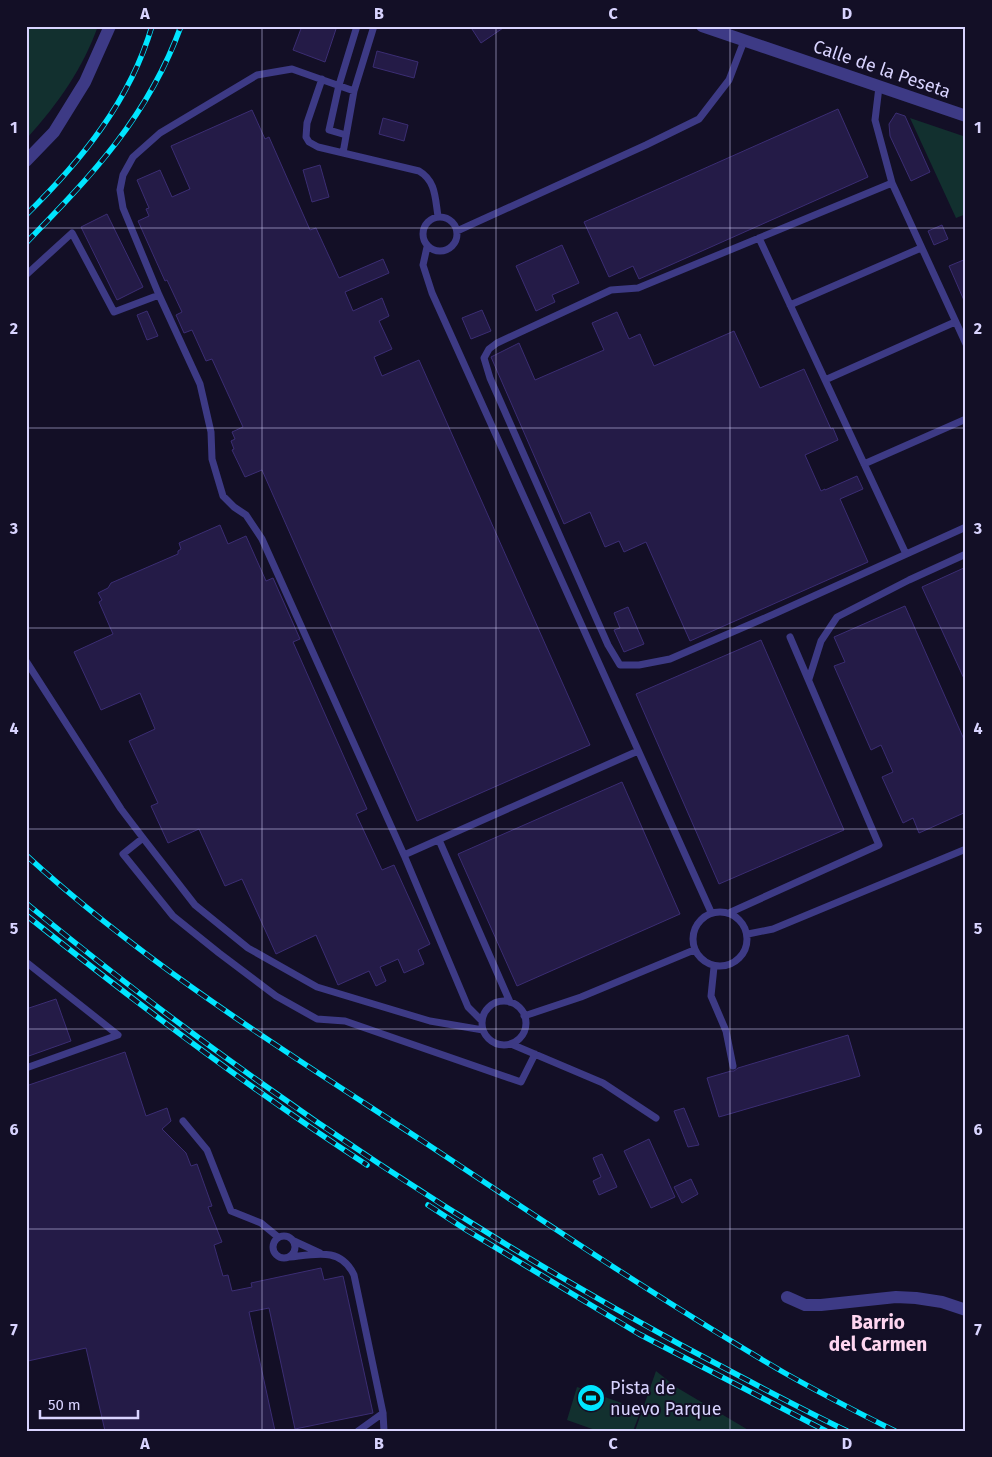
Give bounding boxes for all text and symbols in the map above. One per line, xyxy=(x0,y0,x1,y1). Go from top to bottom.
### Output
text: A xyxy=(139,4,150,23)
text: B xyxy=(374,4,384,23)
text: C xyxy=(608,4,618,23)
text: D xyxy=(842,4,852,23)
street label: Calle de la Peseta xyxy=(810,35,954,103)
text: 1 xyxy=(10,118,18,137)
text: 1 xyxy=(974,118,982,137)
text: 2 xyxy=(10,319,18,338)
text: 2 xyxy=(974,319,982,338)
text: 3 xyxy=(9,519,18,538)
text: 3 xyxy=(973,519,982,538)
text: 4 xyxy=(9,719,19,738)
text: 4 xyxy=(973,719,983,738)
text: 5 xyxy=(10,919,19,938)
text: 5 xyxy=(974,919,983,938)
text: 6 xyxy=(9,1120,19,1139)
text: 6 xyxy=(973,1120,983,1139)
district label: Barrio del Carmen xyxy=(829,1311,927,1356)
text: 7 xyxy=(10,1320,18,1339)
text: 7 xyxy=(974,1320,982,1339)
place label: Pista de nuevo Parque xyxy=(610,1377,722,1420)
sports icon: Pista de nuevo Parque xyxy=(576,1383,606,1413)
scale bar xyxy=(40,1387,138,1419)
text: 50 m xyxy=(48,1396,81,1414)
text: A xyxy=(139,1434,150,1453)
text: B xyxy=(374,1434,384,1453)
text: C xyxy=(608,1434,618,1453)
text: D xyxy=(842,1434,852,1453)

